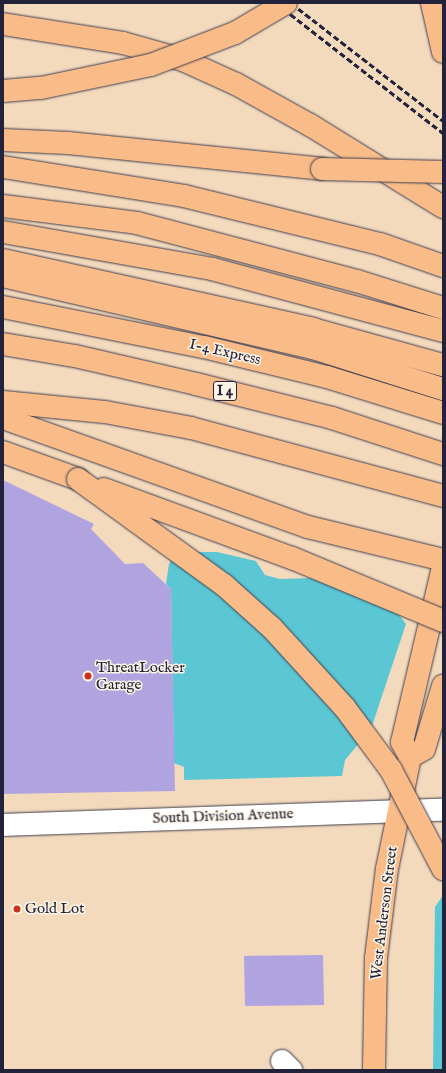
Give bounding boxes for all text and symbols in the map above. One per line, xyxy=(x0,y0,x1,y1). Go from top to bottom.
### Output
street label: I-4 Express xyxy=(188,335,262,369)
road number: I 4 xyxy=(213,379,237,403)
place label: ThreatLocker Garage xyxy=(96,658,185,693)
marker: ThreatLocker Garage xyxy=(83,671,93,681)
street label: South Division Avenue xyxy=(152,805,294,827)
street label: West Anderson Street xyxy=(367,845,401,981)
place label: Gold Lot xyxy=(25,900,84,918)
marker: Gold Lot xyxy=(12,904,22,914)

